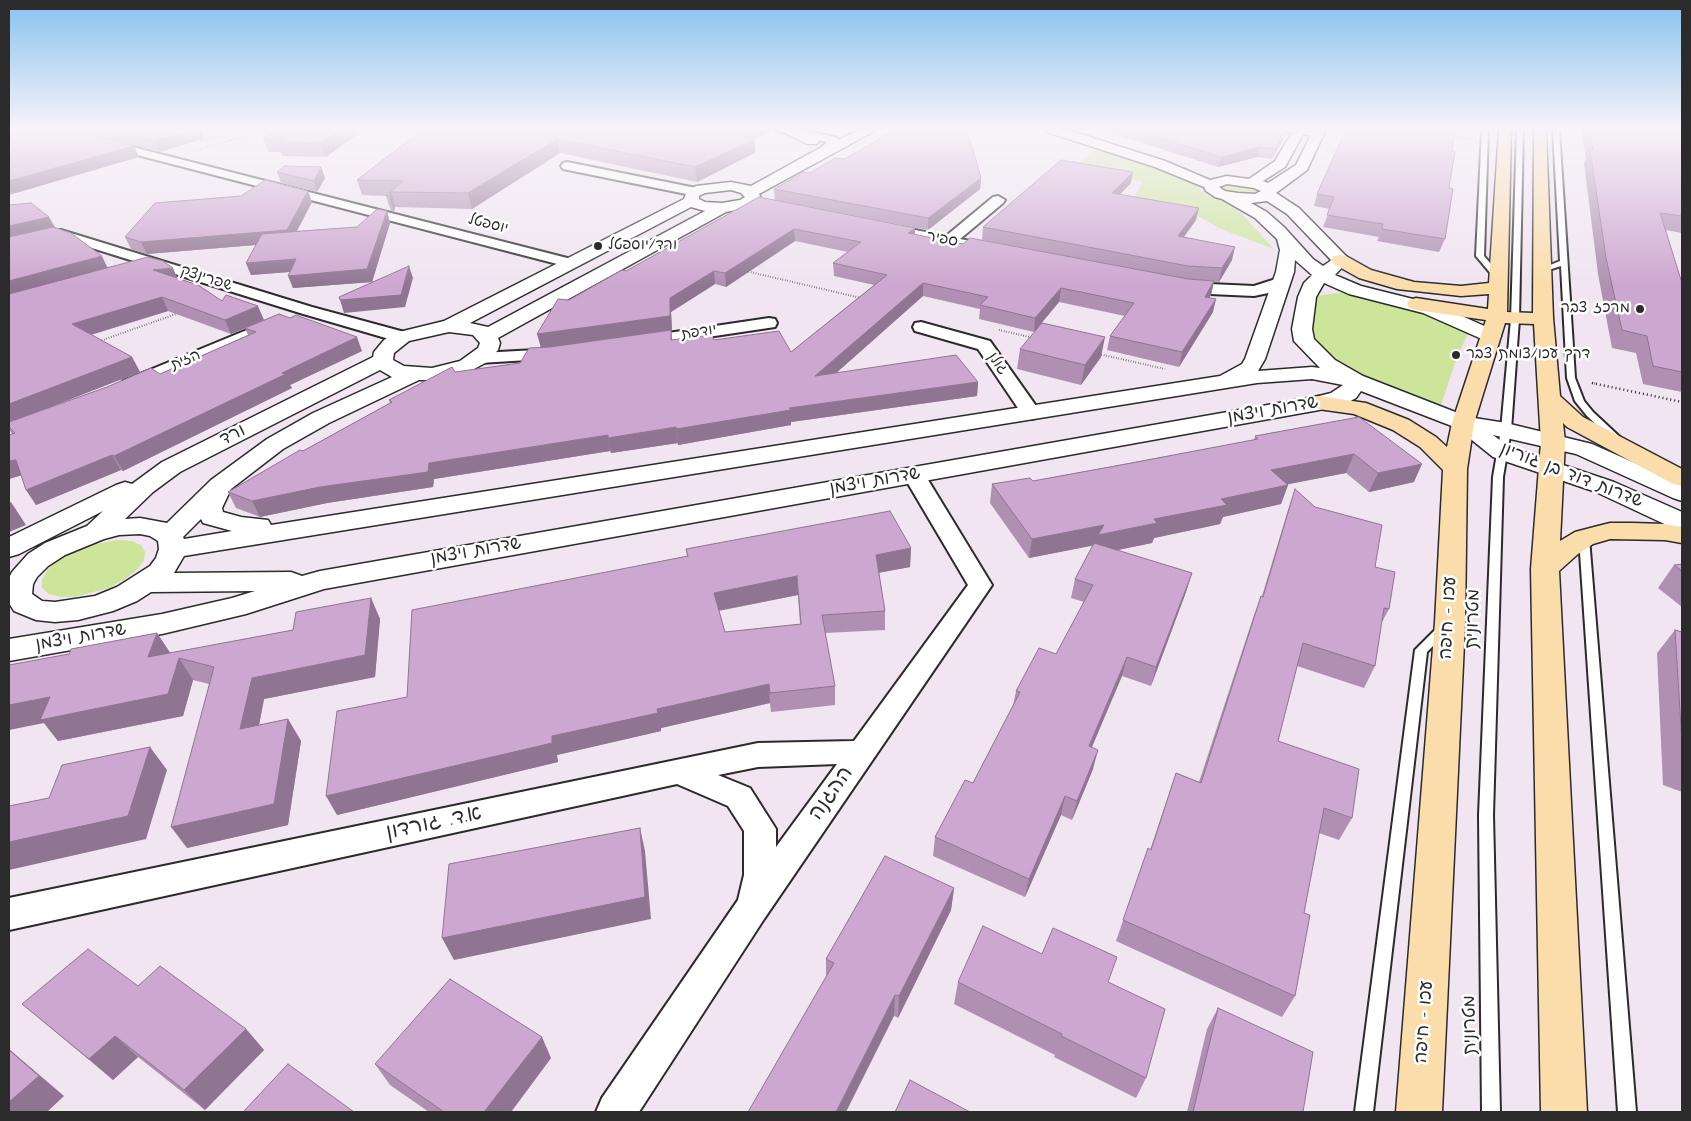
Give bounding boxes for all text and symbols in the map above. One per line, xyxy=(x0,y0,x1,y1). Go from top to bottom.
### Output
street label: יוספטל xyxy=(466,211,510,239)
street label: ספיר xyxy=(925,228,959,252)
place label: ורד/יוספטל xyxy=(608,237,677,255)
marker: ורד/יוספטל xyxy=(592,240,604,252)
street label: שפרינצק xyxy=(178,262,234,296)
place label: מרכז צבר xyxy=(1561,300,1630,318)
marker: מרכז צבר xyxy=(1634,303,1646,315)
street label: יודפת xyxy=(680,321,718,345)
place label: דרך עכו/צומת צבר xyxy=(1466,346,1590,364)
street label: הזית xyxy=(169,347,203,375)
street label: גולן xyxy=(983,349,1011,379)
marker: דרך עכו/צומת צבר xyxy=(1450,349,1462,361)
street label: שדרות ויצמן xyxy=(1226,392,1320,430)
street label: ורד xyxy=(217,420,249,452)
street label: שדרות דוד בן גוריון xyxy=(1497,439,1645,513)
street label: שדרות ויצמן xyxy=(828,463,922,501)
street label: שדרות ויצמן xyxy=(429,533,523,571)
street label: עכו - חיפה xyxy=(1436,576,1462,660)
street label: מטרונית xyxy=(1462,589,1486,649)
street label: שדרות ויצמן xyxy=(34,619,128,657)
street label: ההגנה xyxy=(804,762,860,826)
street label: א.ד. גורדון xyxy=(384,802,484,846)
street label: עכו - חיפה xyxy=(1411,980,1439,1064)
street label: מטרונית xyxy=(1460,995,1482,1055)

